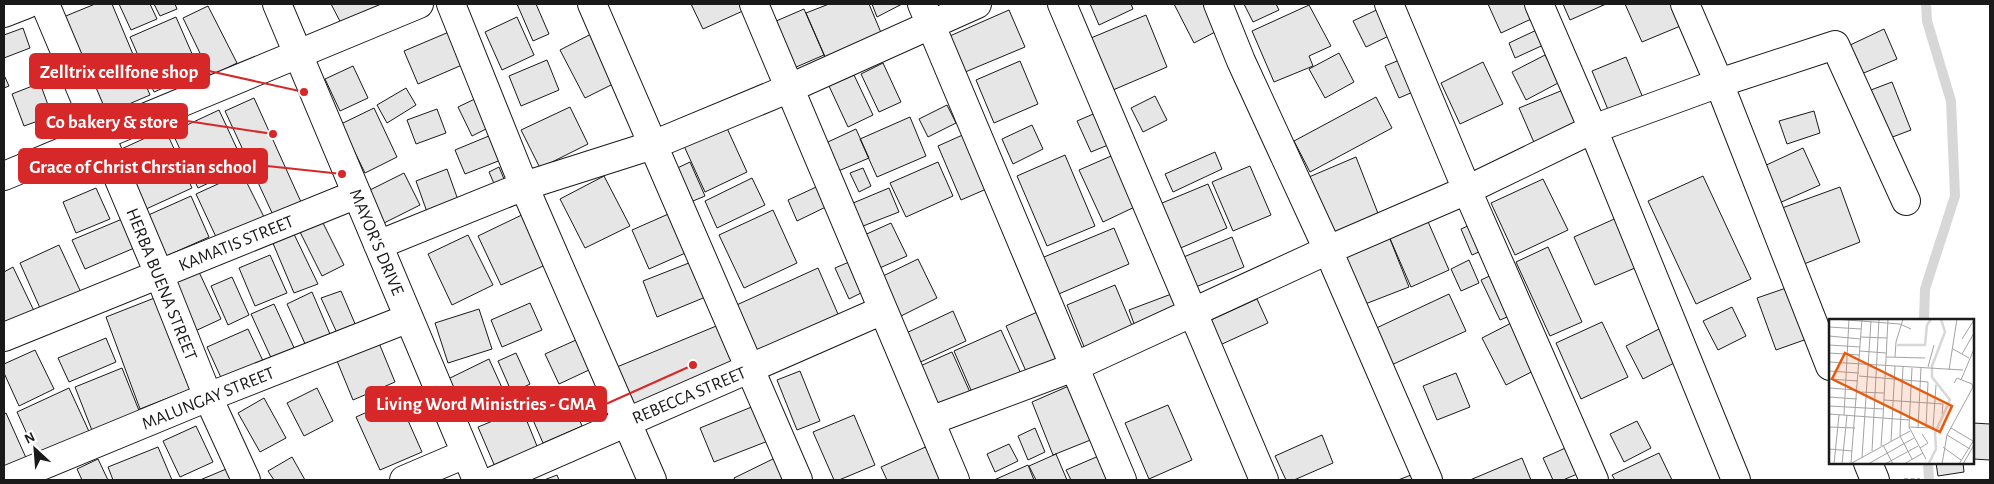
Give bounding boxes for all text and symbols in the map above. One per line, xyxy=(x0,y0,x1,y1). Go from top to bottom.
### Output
callout: Zelltrix cellfone shop xyxy=(30,54,209,88)
text: Zelltrix cellfone shop xyxy=(40,63,198,82)
callout: Co bakery & store xyxy=(36,104,187,138)
text: Co bakery & store xyxy=(46,113,178,132)
callout: Grace of Christ Chrstian school xyxy=(19,149,267,183)
text: Grace of Christ Chrstian school xyxy=(29,158,257,177)
street label: MAYOR'S DRIVE xyxy=(346,187,407,298)
street label: HERBA BUENA STREET xyxy=(122,206,200,363)
street label: KAMATIS STREET xyxy=(176,213,297,275)
inset map xyxy=(1829,319,1974,464)
street label: MALUNGAY STREET xyxy=(139,364,277,434)
street label: REBECCA STREET xyxy=(630,364,749,428)
callout: Living Word Ministries - GMA xyxy=(366,387,606,421)
text: Living Word Ministries - GMA xyxy=(376,395,597,414)
north arrow xyxy=(10,424,60,474)
text: N xyxy=(22,430,37,447)

